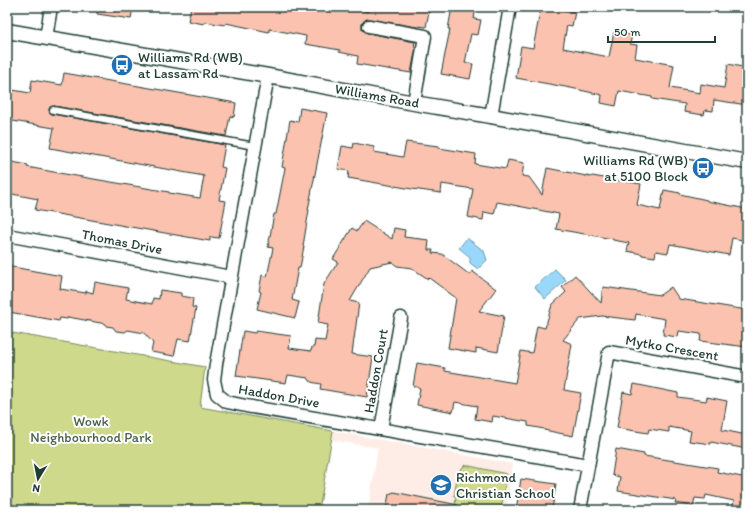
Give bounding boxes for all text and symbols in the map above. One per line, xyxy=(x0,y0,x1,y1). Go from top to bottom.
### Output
scale bar xyxy=(608,18,715,44)
text: 50 m xyxy=(614,25,640,39)
place label: Williams Rd (WB) at Lassam Rd xyxy=(138,49,243,82)
bus stop icon: Williams Rd (WB) at Lassam Rd xyxy=(109,52,135,78)
street label: Williams Road xyxy=(333,80,421,112)
place label: Williams Rd (WB) at 5100 Block xyxy=(583,152,689,185)
bus stop icon: Williams Rd (WB) at 5100 Block xyxy=(690,155,716,181)
street label: Thomas Drive xyxy=(80,226,164,258)
street label: Haddon Court xyxy=(360,328,392,414)
street label: Mytko Crescent xyxy=(624,331,720,365)
street label: Haddon Drive xyxy=(237,381,321,412)
park label: Wowk Neighbourhood Park xyxy=(30,413,152,446)
north arrow xyxy=(18,459,58,499)
place label: Richmond Christian School xyxy=(456,469,555,502)
school or university icon: Richmond Christian School xyxy=(428,472,454,498)
text: N xyxy=(32,481,41,495)

